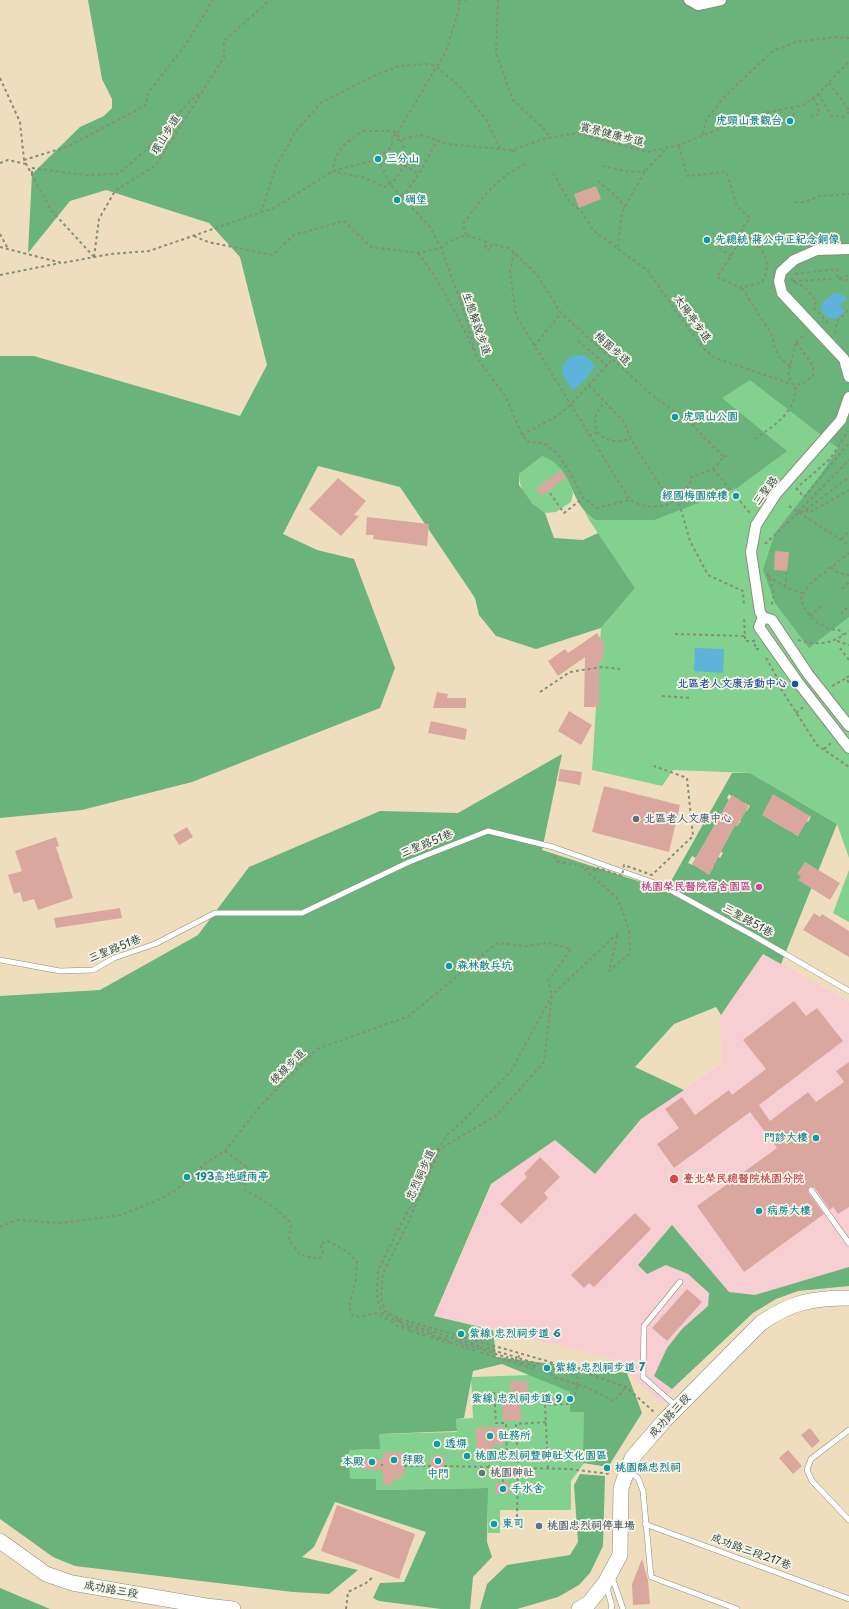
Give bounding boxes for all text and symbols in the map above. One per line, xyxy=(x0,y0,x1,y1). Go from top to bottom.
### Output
street label: 環山步道 xyxy=(149,113,183,157)
place label: 虎頭山景觀台 xyxy=(716,114,782,128)
marker: 虎頭山景觀台 xyxy=(785,116,795,126)
street label: 賞景健康步道 xyxy=(578,121,646,149)
place label: 三分山 xyxy=(386,152,419,166)
marker: 三分山 xyxy=(373,154,383,164)
place label: 碉堡 xyxy=(405,193,427,207)
marker: 碉堡 xyxy=(392,195,402,205)
place label: 先總統 蔣公中正紀念銅像 xyxy=(715,233,840,247)
marker: 先總統 蔣公中正紀念銅像 xyxy=(702,235,712,245)
street label: 生態解說步道 xyxy=(459,291,493,357)
street label: 太陽亭步道 xyxy=(670,293,714,345)
street label: 梅園步道 xyxy=(591,329,633,369)
place label: 虎頭山公園 xyxy=(683,410,738,424)
marker: 虎頭山公園 xyxy=(670,412,680,422)
street label: 三聖路 xyxy=(751,474,781,508)
place label: 經國梅園牌樓 xyxy=(662,489,728,503)
marker: 經國梅園牌樓 xyxy=(731,491,741,501)
place label: 北區老人文康活動中心 xyxy=(677,677,787,691)
marker: 北區老人文康活動中心 xyxy=(790,679,800,689)
place label: 北區老人文康中心 xyxy=(644,812,732,826)
marker: 北區老人文康中心 xyxy=(631,814,641,824)
street label: 三聖路51巷 xyxy=(399,827,455,861)
place label: 桃園榮民醫院宿舍園區 xyxy=(641,880,751,894)
marker: 桃園榮民醫院宿舍園區 xyxy=(754,882,764,892)
street label: 三聖路51巷 xyxy=(720,902,776,940)
street label: 三聖路51巷 xyxy=(87,932,143,966)
place label: 森林散兵坑 xyxy=(457,959,512,973)
marker: 森林散兵坑 xyxy=(444,961,454,971)
street label: 稜線步道 xyxy=(268,1047,308,1087)
place label: 門診大樓 xyxy=(764,1131,808,1145)
marker: 門診大樓 xyxy=(811,1133,821,1143)
street label: 忠烈祠步道 xyxy=(404,1147,438,1203)
place label: 193高地避雨亭 xyxy=(195,1170,269,1184)
marker: 193高地避雨亭 xyxy=(182,1172,192,1182)
place label: 臺北榮民總醫院桃園分院 xyxy=(683,1172,804,1186)
marker: 臺北榮民總醫院桃園分院 xyxy=(668,1173,680,1185)
place label: 病房大樓 xyxy=(767,1204,811,1218)
marker: 病房大樓 xyxy=(754,1206,764,1216)
place label: 紫線 忠烈祠步道 6 xyxy=(469,1327,561,1341)
marker: 紫線 忠烈祠步道 6 xyxy=(456,1329,466,1339)
place label: 紫線 忠烈祠步道 7 xyxy=(555,1361,645,1375)
marker: 紫線 忠烈祠步道 7 xyxy=(542,1363,552,1373)
street label: 成功路三段 xyxy=(646,1391,694,1441)
place label: 紫線 忠烈祠步道 9 xyxy=(471,1392,562,1406)
marker: 紫線 忠烈祠步道 9 xyxy=(565,1394,575,1404)
place label: 社務所 xyxy=(498,1429,531,1443)
marker: 社務所 xyxy=(485,1431,495,1441)
place label: 透塀 xyxy=(445,1437,467,1451)
marker: 透塀 xyxy=(432,1439,442,1449)
place label: 桃園忠烈祠暨神社文化園區 xyxy=(475,1449,607,1463)
marker: 桃園忠烈祠暨神社文化園區 xyxy=(462,1451,472,1461)
place label: 拜殿 xyxy=(402,1453,424,1467)
place label: 本殿 xyxy=(342,1455,364,1469)
marker: 拜殿 xyxy=(389,1455,399,1465)
marker: 中門 xyxy=(433,1456,443,1466)
marker: 本殿 xyxy=(367,1457,377,1467)
place label: 桃園縣忠烈祠 xyxy=(615,1461,681,1475)
marker: 桃園縣忠烈祠 xyxy=(602,1463,612,1473)
place label: 桃園神社 xyxy=(490,1466,534,1480)
place label: 中門 xyxy=(427,1467,449,1481)
marker: 桃園神社 xyxy=(477,1468,487,1478)
place label: 手水舍 xyxy=(511,1482,544,1496)
marker: 手水舍 xyxy=(498,1484,508,1494)
place label: 東司 xyxy=(502,1517,524,1531)
marker: 東司 xyxy=(489,1519,499,1529)
place label: 桃園忠烈祠停車場 xyxy=(547,1519,635,1533)
marker: 桃園忠烈祠停車場 xyxy=(534,1521,544,1531)
street label: 成功路三段217巷 xyxy=(709,1531,793,1573)
street label: 成功路三段 xyxy=(83,1579,139,1601)

